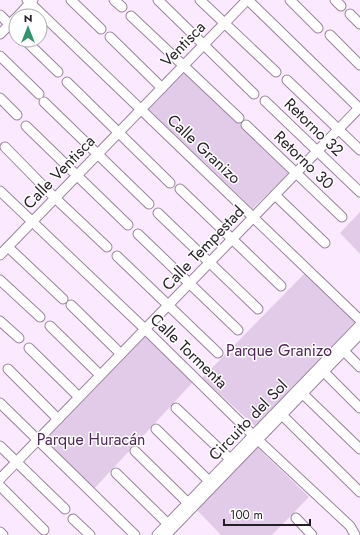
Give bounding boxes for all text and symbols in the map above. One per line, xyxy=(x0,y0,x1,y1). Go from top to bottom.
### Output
north arrow xyxy=(8,8,48,48)
text: N xyxy=(24,10,32,26)
street label: Ventisca xyxy=(155,16,211,72)
street label: Retorno 32 xyxy=(279,93,349,161)
street label: Calle Granizo xyxy=(162,109,246,189)
street label: Retorno 30 xyxy=(269,125,339,195)
street label: Calle Ventisca xyxy=(18,130,100,214)
street label: Calle Tempestad xyxy=(156,200,250,296)
street label: Calle Tormenta xyxy=(145,308,233,394)
park label: Parque Granizo xyxy=(226,339,332,362)
street label: Circuito del Sol xyxy=(203,374,293,466)
park label: Parque Huracán xyxy=(37,428,145,451)
scale bar xyxy=(224,501,310,527)
text: 100 m xyxy=(230,506,263,524)

